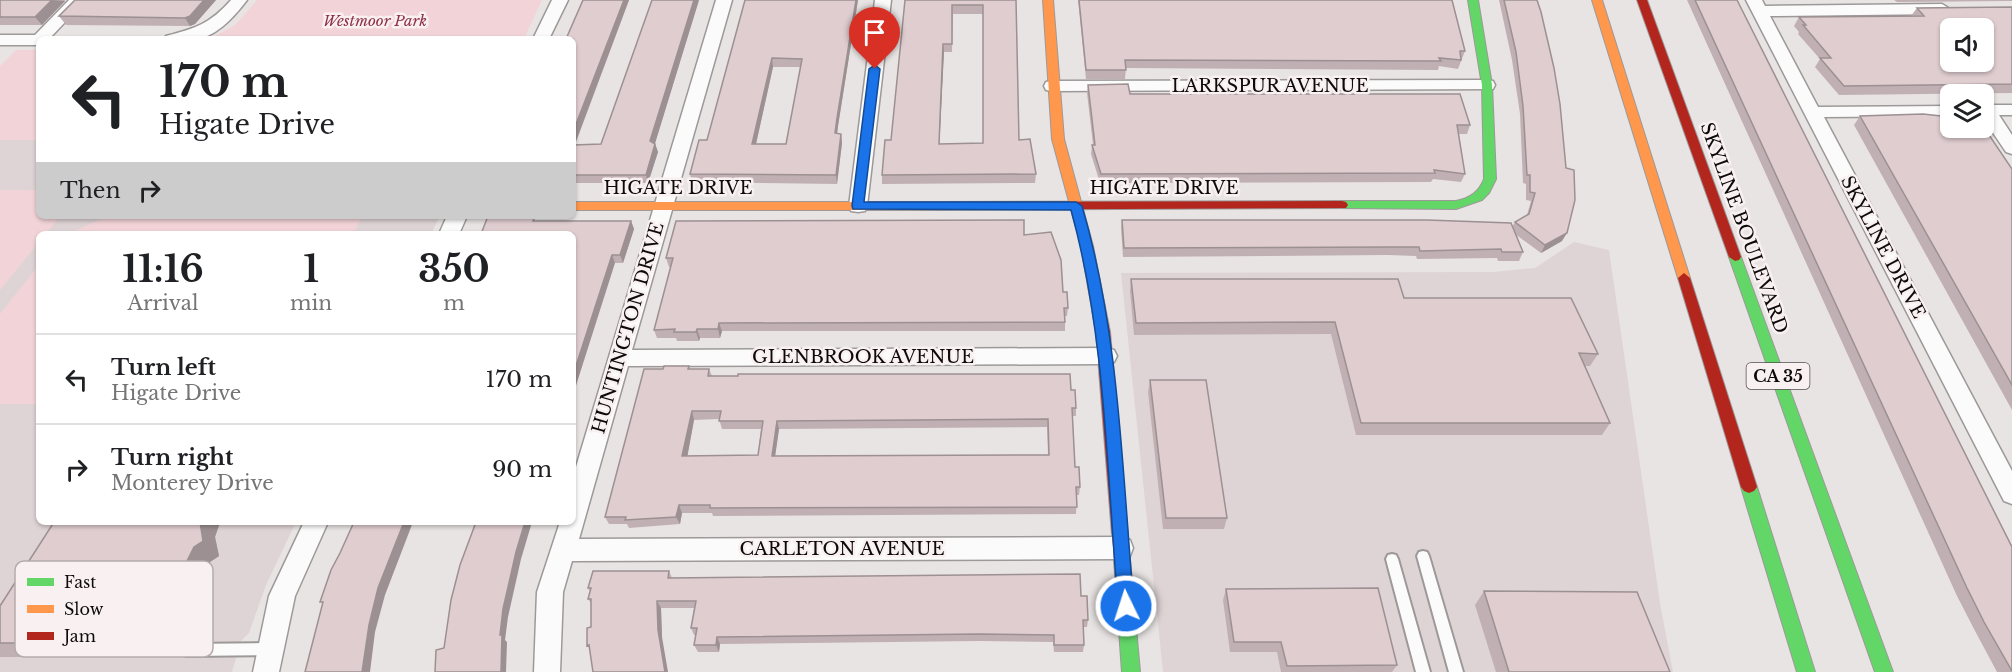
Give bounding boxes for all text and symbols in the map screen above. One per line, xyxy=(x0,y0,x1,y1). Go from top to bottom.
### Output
pin xyxy=(849,7,900,69)
park label: Westmoor Park xyxy=(323,11,427,30)
icon: arrive xyxy=(858,16,891,49)
map controls xyxy=(1940,18,1994,138)
button: sound xyxy=(1940,18,1994,72)
text: 170 m xyxy=(159,56,288,108)
icon: left xyxy=(60,60,138,138)
street label: LARKSPUR AVENUE xyxy=(1171,75,1369,97)
button: layers xyxy=(1940,84,1994,138)
text: Higate Drive xyxy=(159,108,335,141)
street label: SKYLINE BOULEVARD xyxy=(1696,120,1792,336)
street label: SKYLINE DRIVE xyxy=(1836,172,1930,322)
icon: right xyxy=(133,174,166,207)
text: Then xyxy=(60,177,121,204)
street label: HIGATE DRIVE xyxy=(603,177,753,199)
street label: HIGATE DRIVE xyxy=(1089,177,1239,199)
street label: HUNTINGTON DRIVE xyxy=(587,220,669,436)
text: 11:16 xyxy=(122,247,204,292)
text: 1 xyxy=(303,247,319,292)
text: 350 xyxy=(418,247,490,292)
text: Arrival xyxy=(128,291,198,315)
text: min xyxy=(290,291,332,315)
text: m xyxy=(443,291,465,315)
street label: GLENBROOK AVENUE xyxy=(752,346,974,368)
text: Turn left xyxy=(111,354,216,381)
icon: left xyxy=(60,363,93,396)
road number: CA 35 xyxy=(1746,363,1810,389)
text: 170 m xyxy=(486,366,552,393)
text: Higate Drive xyxy=(111,381,241,405)
text: Turn right xyxy=(111,444,233,471)
icon: right xyxy=(60,453,93,486)
text: 90 m xyxy=(492,456,552,483)
text: Monterey Drive xyxy=(111,471,274,495)
street label: CARLETON AVENUE xyxy=(740,538,944,560)
legend xyxy=(15,561,213,657)
text: Fast xyxy=(64,572,96,592)
position arrow xyxy=(1094,574,1158,638)
text: Slow xyxy=(64,599,104,619)
text: Jam xyxy=(62,626,96,646)

